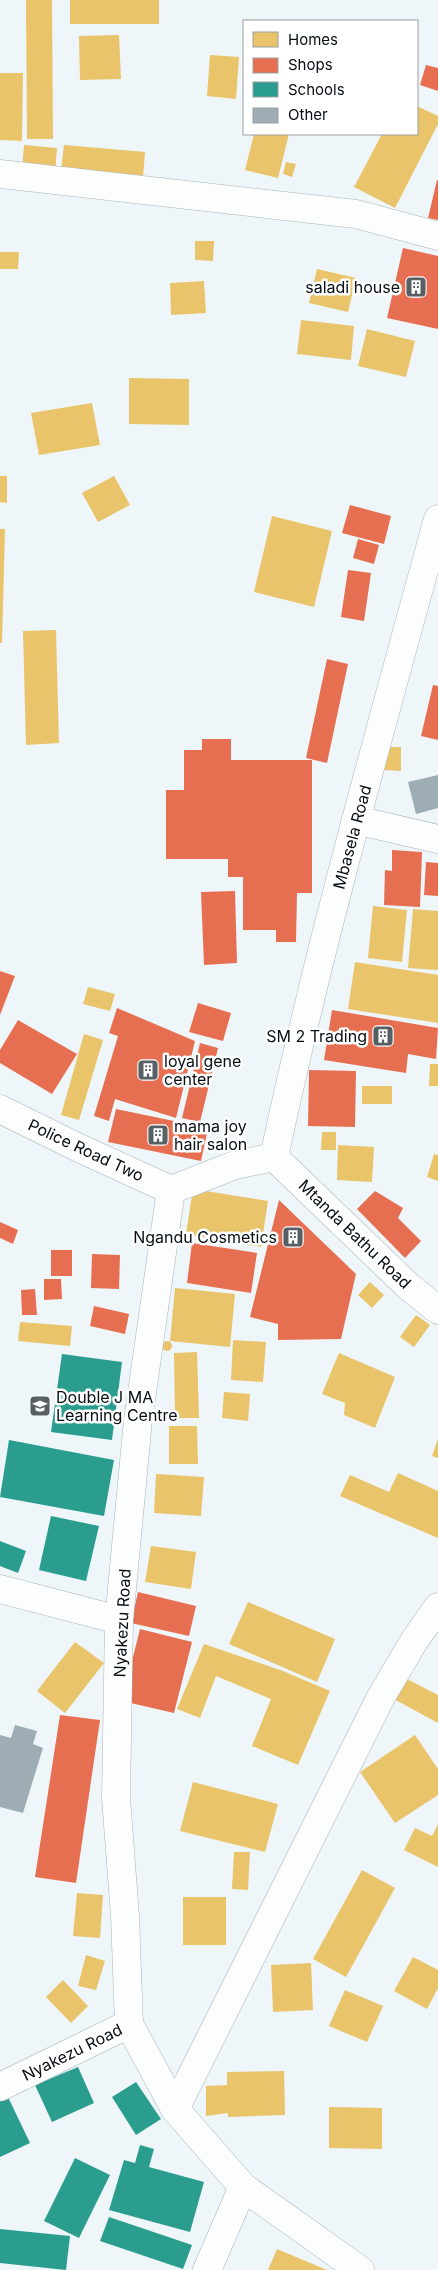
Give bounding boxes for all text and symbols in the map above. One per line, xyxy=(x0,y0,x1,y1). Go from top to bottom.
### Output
legend xyxy=(243,20,418,135)
text: Homes xyxy=(288,30,338,49)
text: Shops xyxy=(288,55,333,74)
text: Schools xyxy=(288,80,345,99)
text: Other xyxy=(288,105,328,124)
building icon: saladi house xyxy=(404,275,428,299)
place label: saladi house xyxy=(305,277,400,297)
street label: Mbasela Road xyxy=(328,783,376,891)
building icon: SM 2 Trading xyxy=(371,1024,395,1048)
place label: SM 2 Trading xyxy=(266,1026,367,1046)
place label: loyal gene center xyxy=(164,1051,241,1089)
building icon: loyal gene center xyxy=(136,1058,160,1082)
street label: Police Road Two xyxy=(25,1114,147,1186)
place label: mama joy hair salon xyxy=(174,1116,247,1154)
building icon: mama joy hair salon xyxy=(146,1123,170,1147)
street label: Mtanda Bathu Road xyxy=(295,1175,415,1293)
building icon: Ngandu Cosmetics xyxy=(281,1225,305,1249)
place label: Ngandu Cosmetics xyxy=(133,1227,277,1247)
place label: Double J MA Learning Centre xyxy=(56,1387,178,1425)
school or university icon: Double J MA Learning Centre xyxy=(28,1394,52,1418)
street label: Nyakezu Road xyxy=(109,1568,135,1678)
street label: Nyakezu Road xyxy=(19,2019,125,2085)

